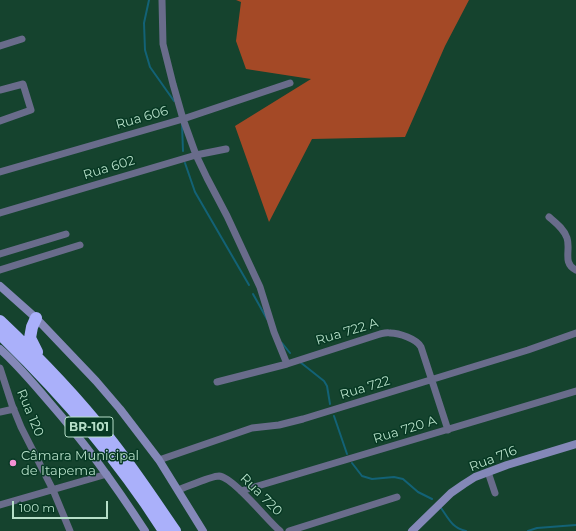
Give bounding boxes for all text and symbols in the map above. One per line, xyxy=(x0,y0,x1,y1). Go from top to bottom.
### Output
street label: Rua 606 xyxy=(114,103,170,133)
street label: Rua 602 xyxy=(81,153,137,183)
street label: Rua 722 A xyxy=(314,315,380,349)
street label: Rua 722 xyxy=(338,373,392,403)
street label: Rua 120 xyxy=(13,387,47,439)
street label: Rua 720 A xyxy=(371,413,439,447)
road number: BR-101 xyxy=(65,417,113,437)
street label: Rua 716 xyxy=(467,443,519,475)
place label: Câmara Municipal de Itapema xyxy=(21,448,139,479)
marker: Câmara Municipal de Itapema xyxy=(8,458,18,468)
street label: Rua 720 xyxy=(237,471,285,519)
scale bar xyxy=(14,493,110,519)
text: 100 m xyxy=(19,500,55,515)

